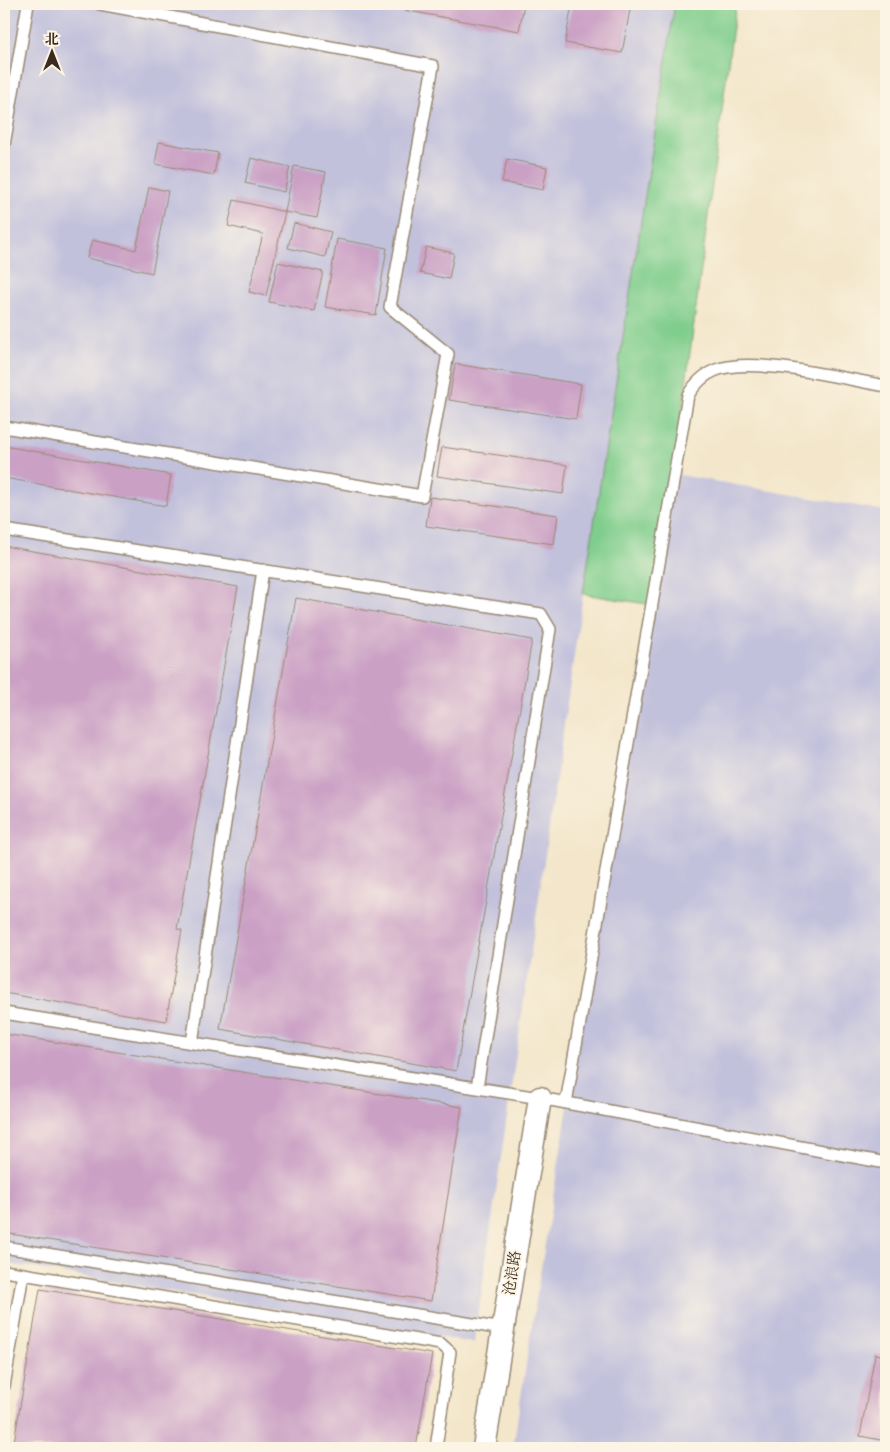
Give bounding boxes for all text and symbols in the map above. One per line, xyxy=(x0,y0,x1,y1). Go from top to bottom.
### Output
north arrow xyxy=(28,28,78,78)
text: 北 xyxy=(45,31,59,49)
street label: 沧浪路 xyxy=(500,1249,525,1297)

